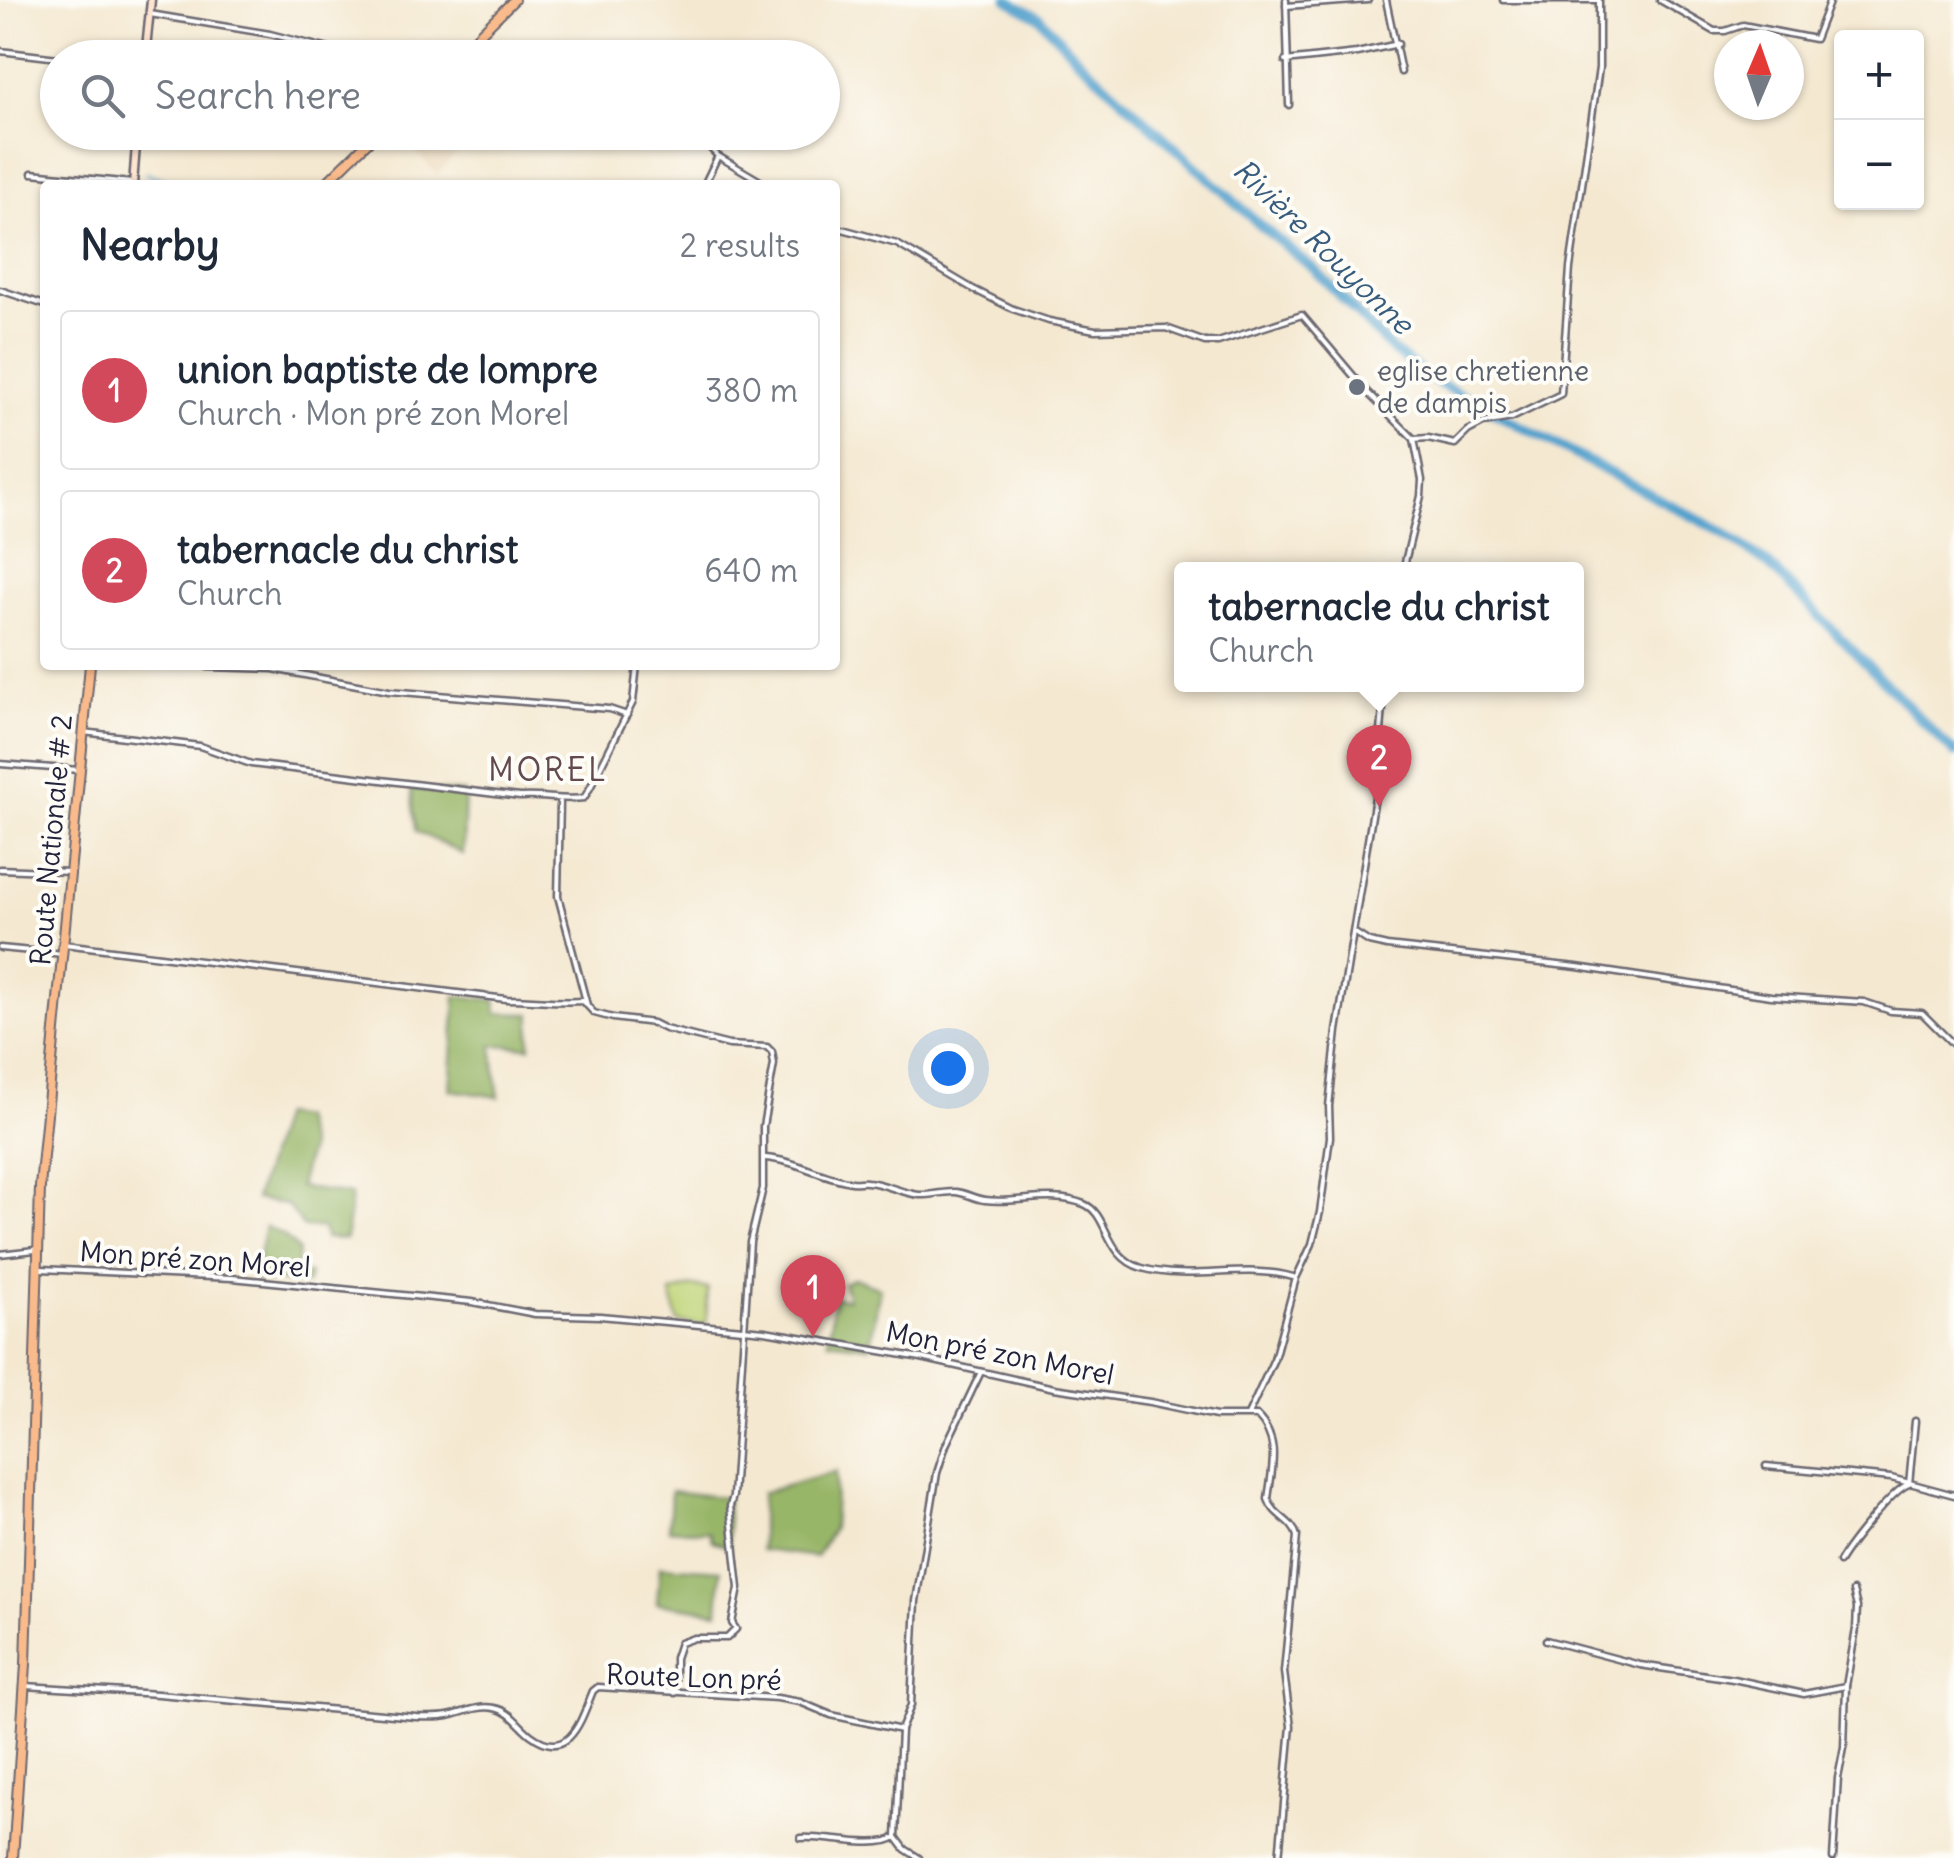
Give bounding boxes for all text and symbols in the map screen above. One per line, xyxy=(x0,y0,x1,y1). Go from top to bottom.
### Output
north arrow xyxy=(1714,30,1804,120)
map controls xyxy=(1834,30,1924,210)
button: + xyxy=(1834,30,1924,120)
search box xyxy=(40,40,840,150)
icon: search xyxy=(75,68,130,123)
text: Search here xyxy=(155,72,361,119)
button: − xyxy=(1834,120,1924,210)
water label: Rivière Rouyonne xyxy=(1226,151,1423,343)
text: Nearby xyxy=(80,219,219,271)
text: 2 results xyxy=(680,225,800,266)
text: union baptiste de lompre xyxy=(177,346,598,393)
place label: eglise chretienne de dampis xyxy=(1377,353,1589,421)
text: 1 xyxy=(108,370,121,411)
text: 380 m xyxy=(705,370,798,411)
marker: eglise chretienne de dampis xyxy=(1346,376,1368,398)
text: Church · Mon pré zon Morel xyxy=(177,393,569,434)
text: tabernacle du christ xyxy=(177,526,518,573)
text: 2 xyxy=(106,550,123,591)
text: 640 m xyxy=(704,550,798,591)
popup xyxy=(1174,562,1584,692)
text: Church xyxy=(177,573,283,614)
text: tabernacle du christ xyxy=(1208,583,1550,630)
text: Church xyxy=(1208,630,1314,671)
street label: Route Nationale # 2 xyxy=(22,713,80,967)
pin: 2 xyxy=(1346,724,1412,807)
district label: MOREL xyxy=(488,749,608,790)
your location xyxy=(923,1043,974,1094)
street label: Mon pré zon Morel xyxy=(78,1233,312,1285)
pin: 1 xyxy=(780,1254,846,1337)
street label: Mon pré zon Morel xyxy=(883,1313,1117,1393)
street label: Route Lon pré xyxy=(606,1656,782,1698)

